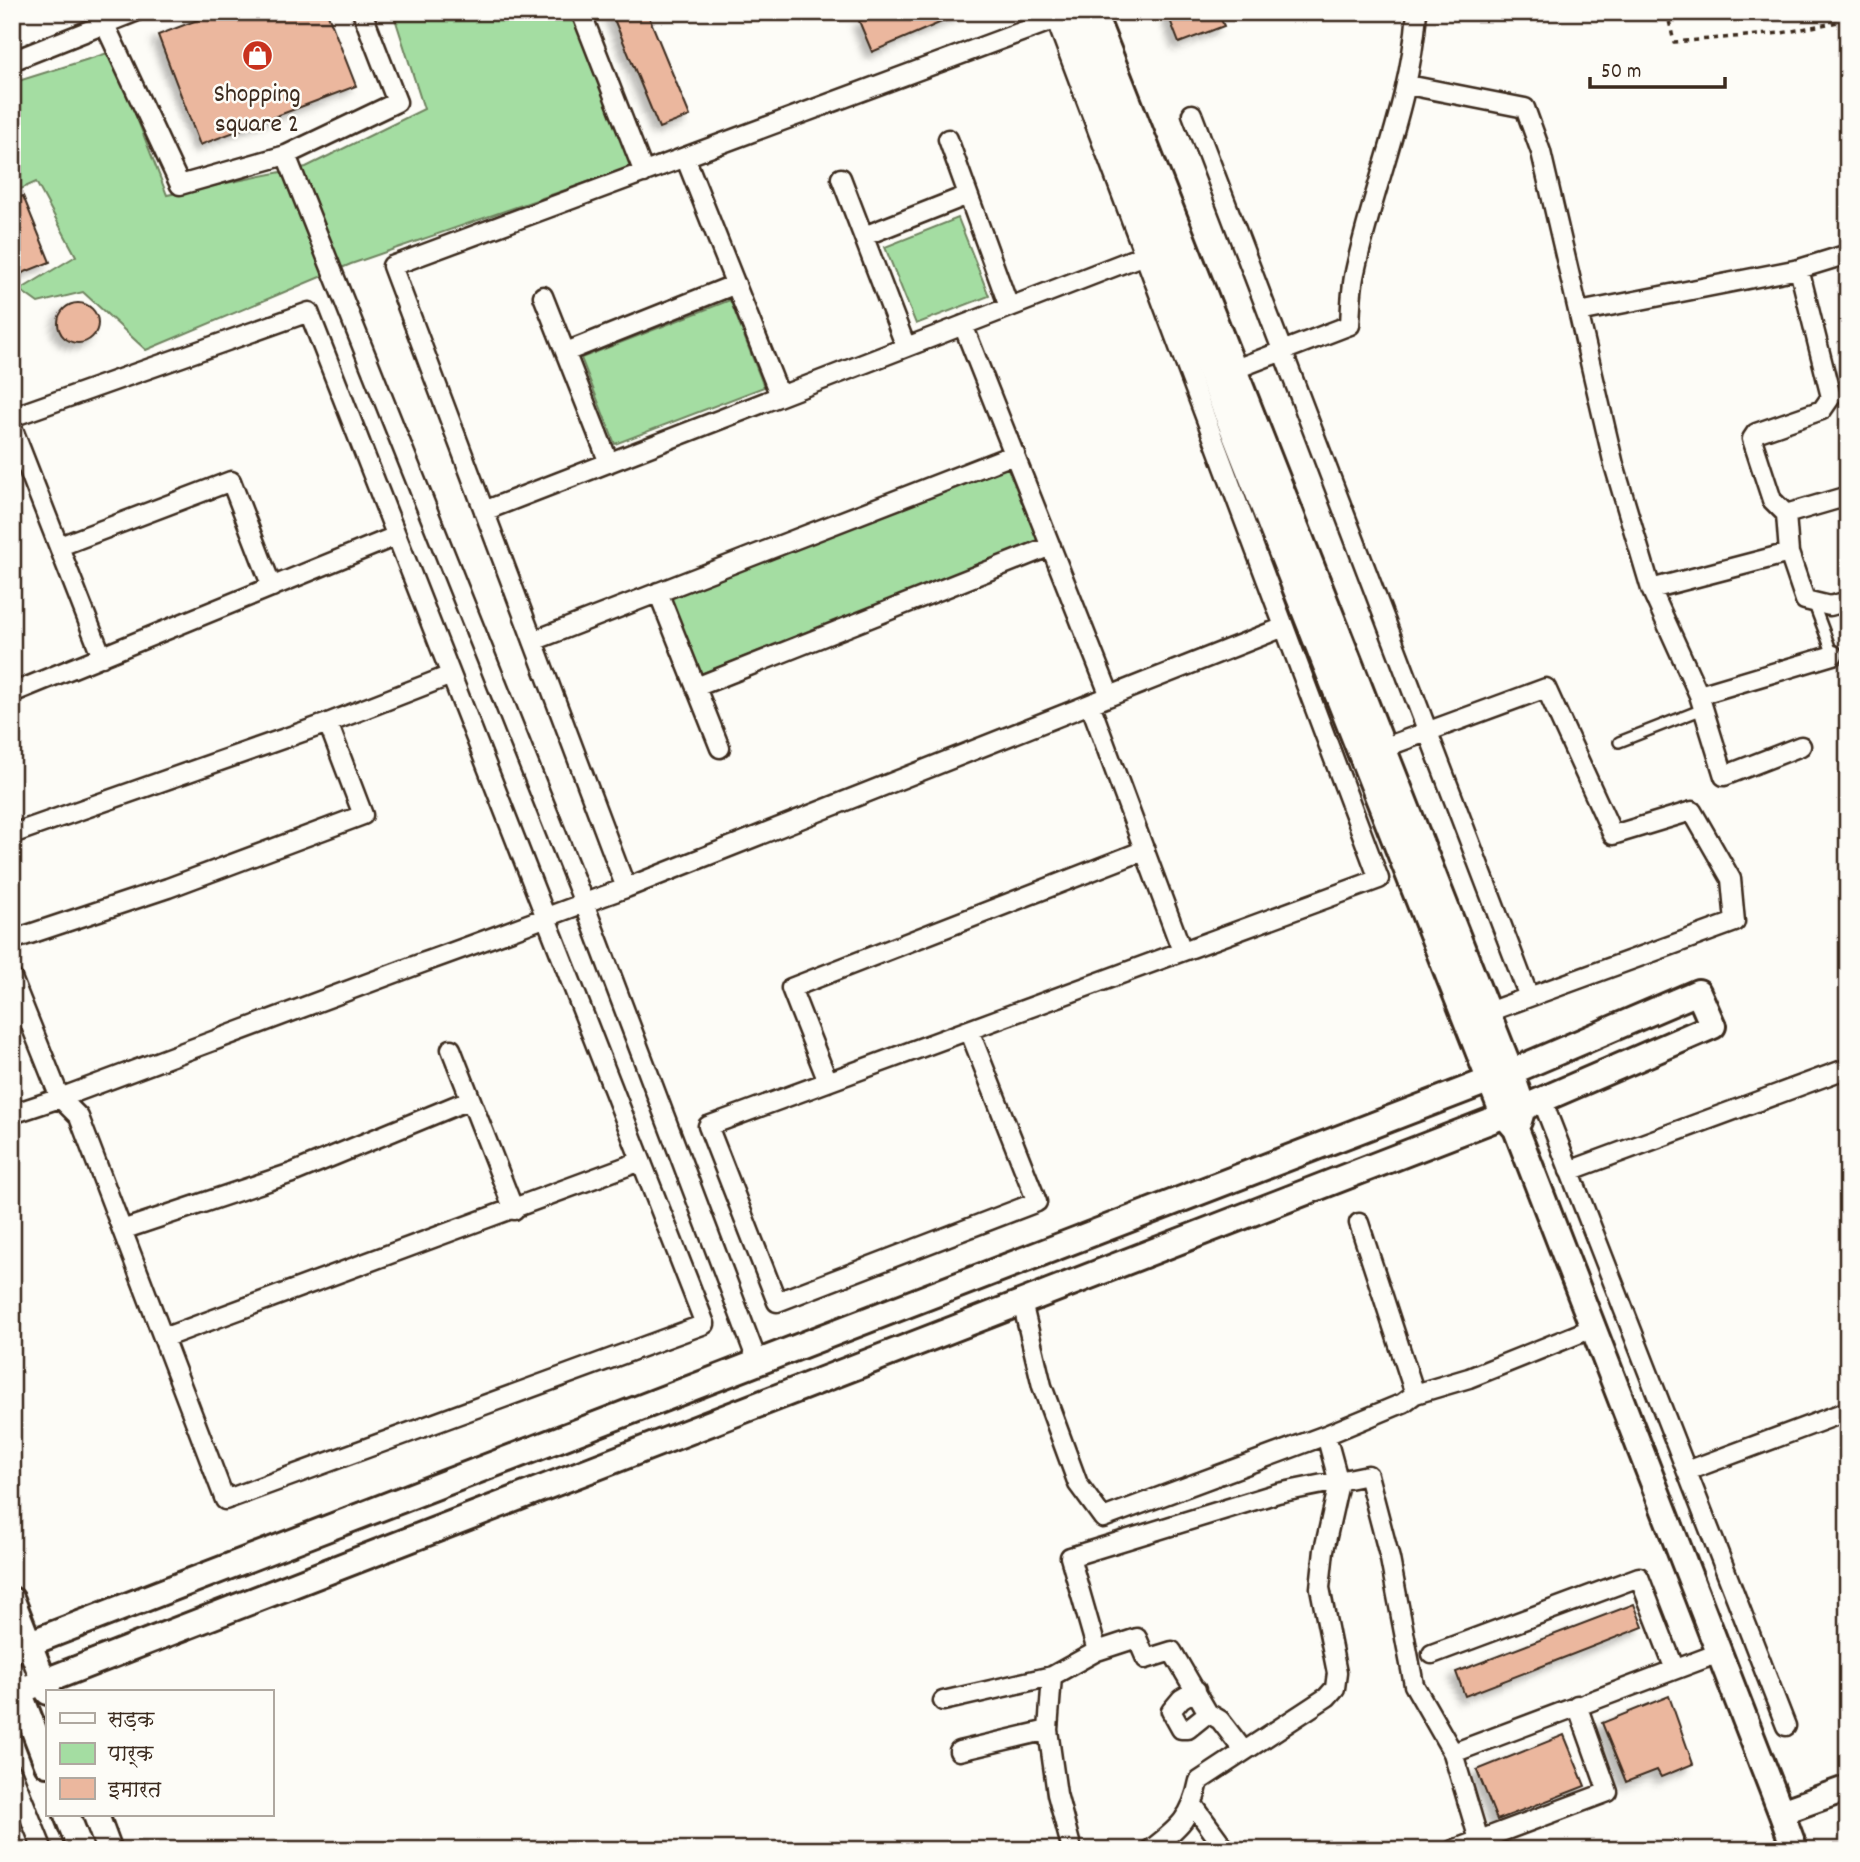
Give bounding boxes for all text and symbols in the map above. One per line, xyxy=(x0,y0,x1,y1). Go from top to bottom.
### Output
shop icon: Shopping square 2 xyxy=(240,39,274,73)
scale bar xyxy=(1590,46,1725,90)
text: 50 m xyxy=(1601,58,1641,88)
place label: Shopping square 2 xyxy=(213,77,301,144)
legend xyxy=(46,1690,273,1816)
text: सड़क xyxy=(107,1707,155,1737)
text: पार्क xyxy=(107,1741,154,1771)
text: इमारत xyxy=(107,1777,162,1807)

